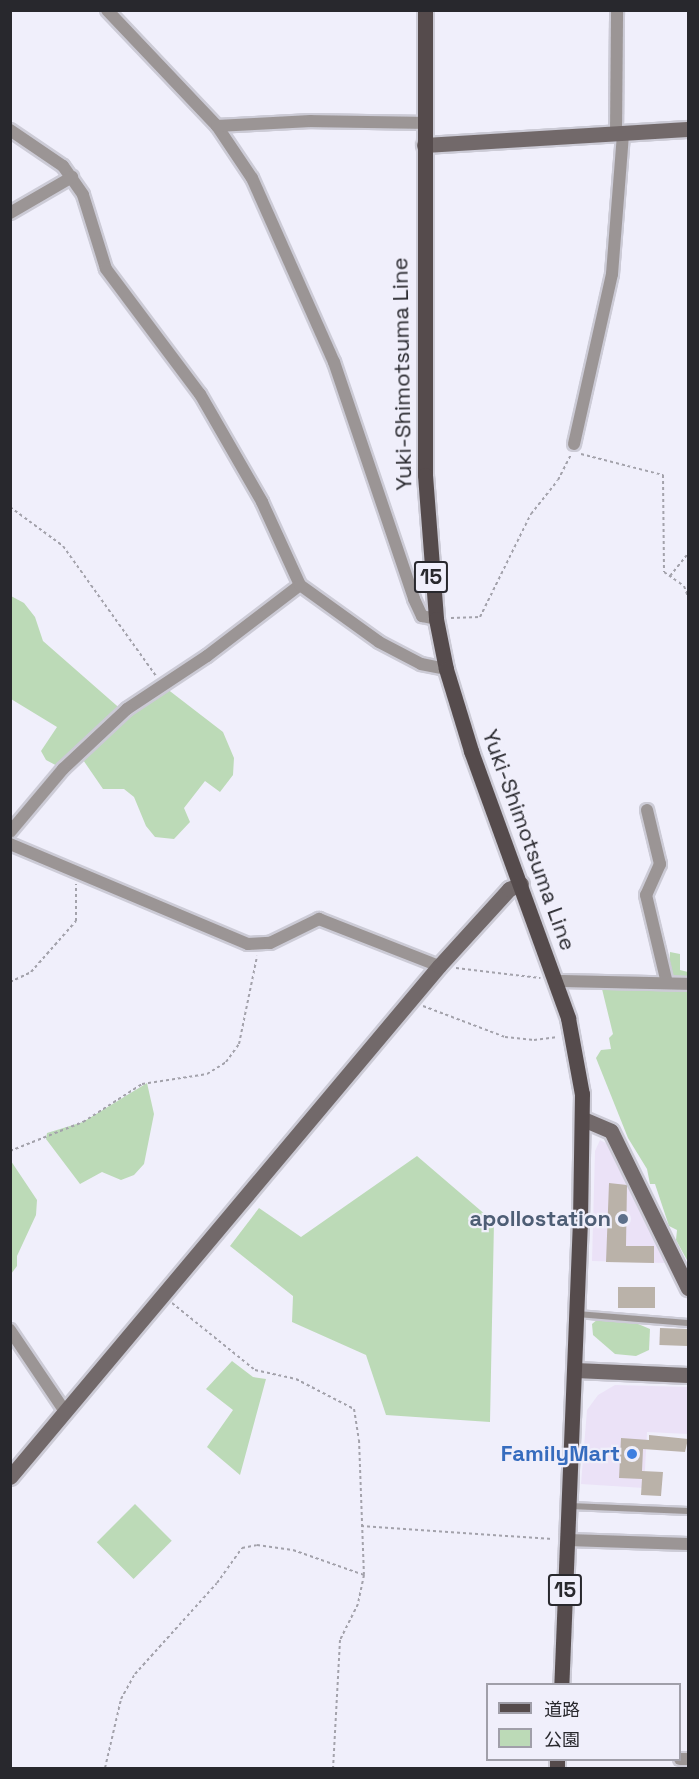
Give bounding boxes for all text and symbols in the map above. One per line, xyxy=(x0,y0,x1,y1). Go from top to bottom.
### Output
street label: Yuki-Shimotsuma Line xyxy=(387,257,417,491)
road number: 15 xyxy=(413,559,449,595)
street label: Yuki-Shimotsuma Line xyxy=(477,726,581,954)
place label: apollostation xyxy=(469,1206,611,1232)
marker: apollostation xyxy=(616,1212,630,1226)
place label: FamilyMart xyxy=(501,1441,620,1467)
marker: FamilyMart xyxy=(625,1447,639,1461)
road number: 15 xyxy=(547,1572,583,1608)
legend xyxy=(486,1683,681,1761)
text: 道路 xyxy=(544,1698,580,1721)
text: 公園 xyxy=(544,1728,580,1751)

